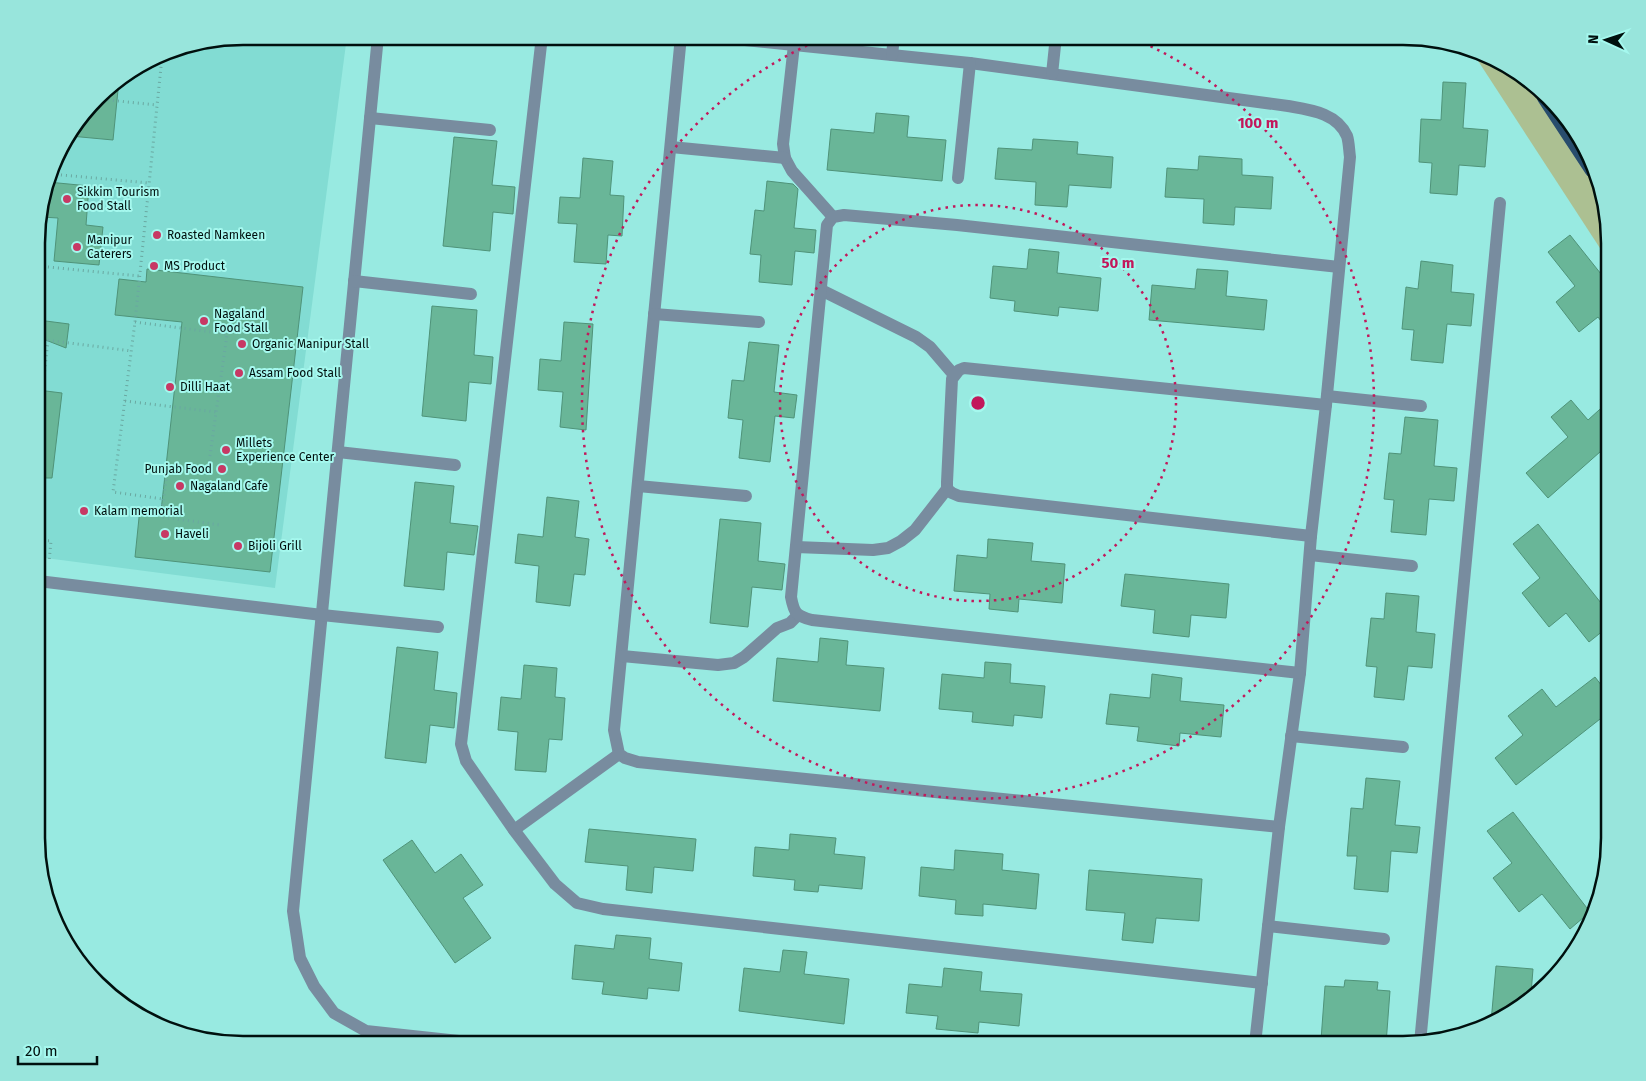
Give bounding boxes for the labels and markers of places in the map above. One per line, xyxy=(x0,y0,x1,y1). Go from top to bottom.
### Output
place label: Sikkim Tourism Food Stall xyxy=(77,185,160,213)
marker: Sikkim Tourism Food Stall xyxy=(61,193,73,205)
place label: Roasted Namkeen xyxy=(167,228,265,242)
marker: Roasted Namkeen xyxy=(151,229,163,241)
place label: Manipur Caterers xyxy=(87,233,132,261)
marker: Manipur Caterers xyxy=(71,241,83,253)
place label: MS Product xyxy=(164,259,226,273)
marker: MS Product xyxy=(148,260,160,272)
place label: Nagaland Food Stall xyxy=(214,307,269,335)
marker: Nagaland Food Stall xyxy=(198,315,210,327)
place label: Organic Manipur Stall xyxy=(252,337,370,351)
marker: Organic Manipur Stall xyxy=(236,338,248,350)
place label: Assam Food Stall xyxy=(249,366,341,380)
marker: Assam Food Stall xyxy=(233,367,245,379)
place label: Dilli Haat xyxy=(180,380,231,394)
marker: Dilli Haat xyxy=(164,381,176,393)
centre of rings xyxy=(969,394,987,412)
place label: Millets Experience Center xyxy=(236,436,334,464)
marker: Millets Experience Center xyxy=(220,444,232,456)
place label: Punjab Food xyxy=(144,462,212,476)
marker: Punjab Food xyxy=(216,463,228,475)
place label: Nagaland Cafe xyxy=(190,479,268,493)
marker: Nagaland Cafe xyxy=(174,480,186,492)
place label: Kalam memorial xyxy=(94,504,183,518)
marker: Kalam memorial xyxy=(78,505,90,517)
place label: Haveli xyxy=(175,527,209,541)
marker: Haveli xyxy=(159,528,171,540)
place label: Bijoli Grill xyxy=(248,539,302,553)
marker: Bijoli Grill xyxy=(232,540,244,552)

